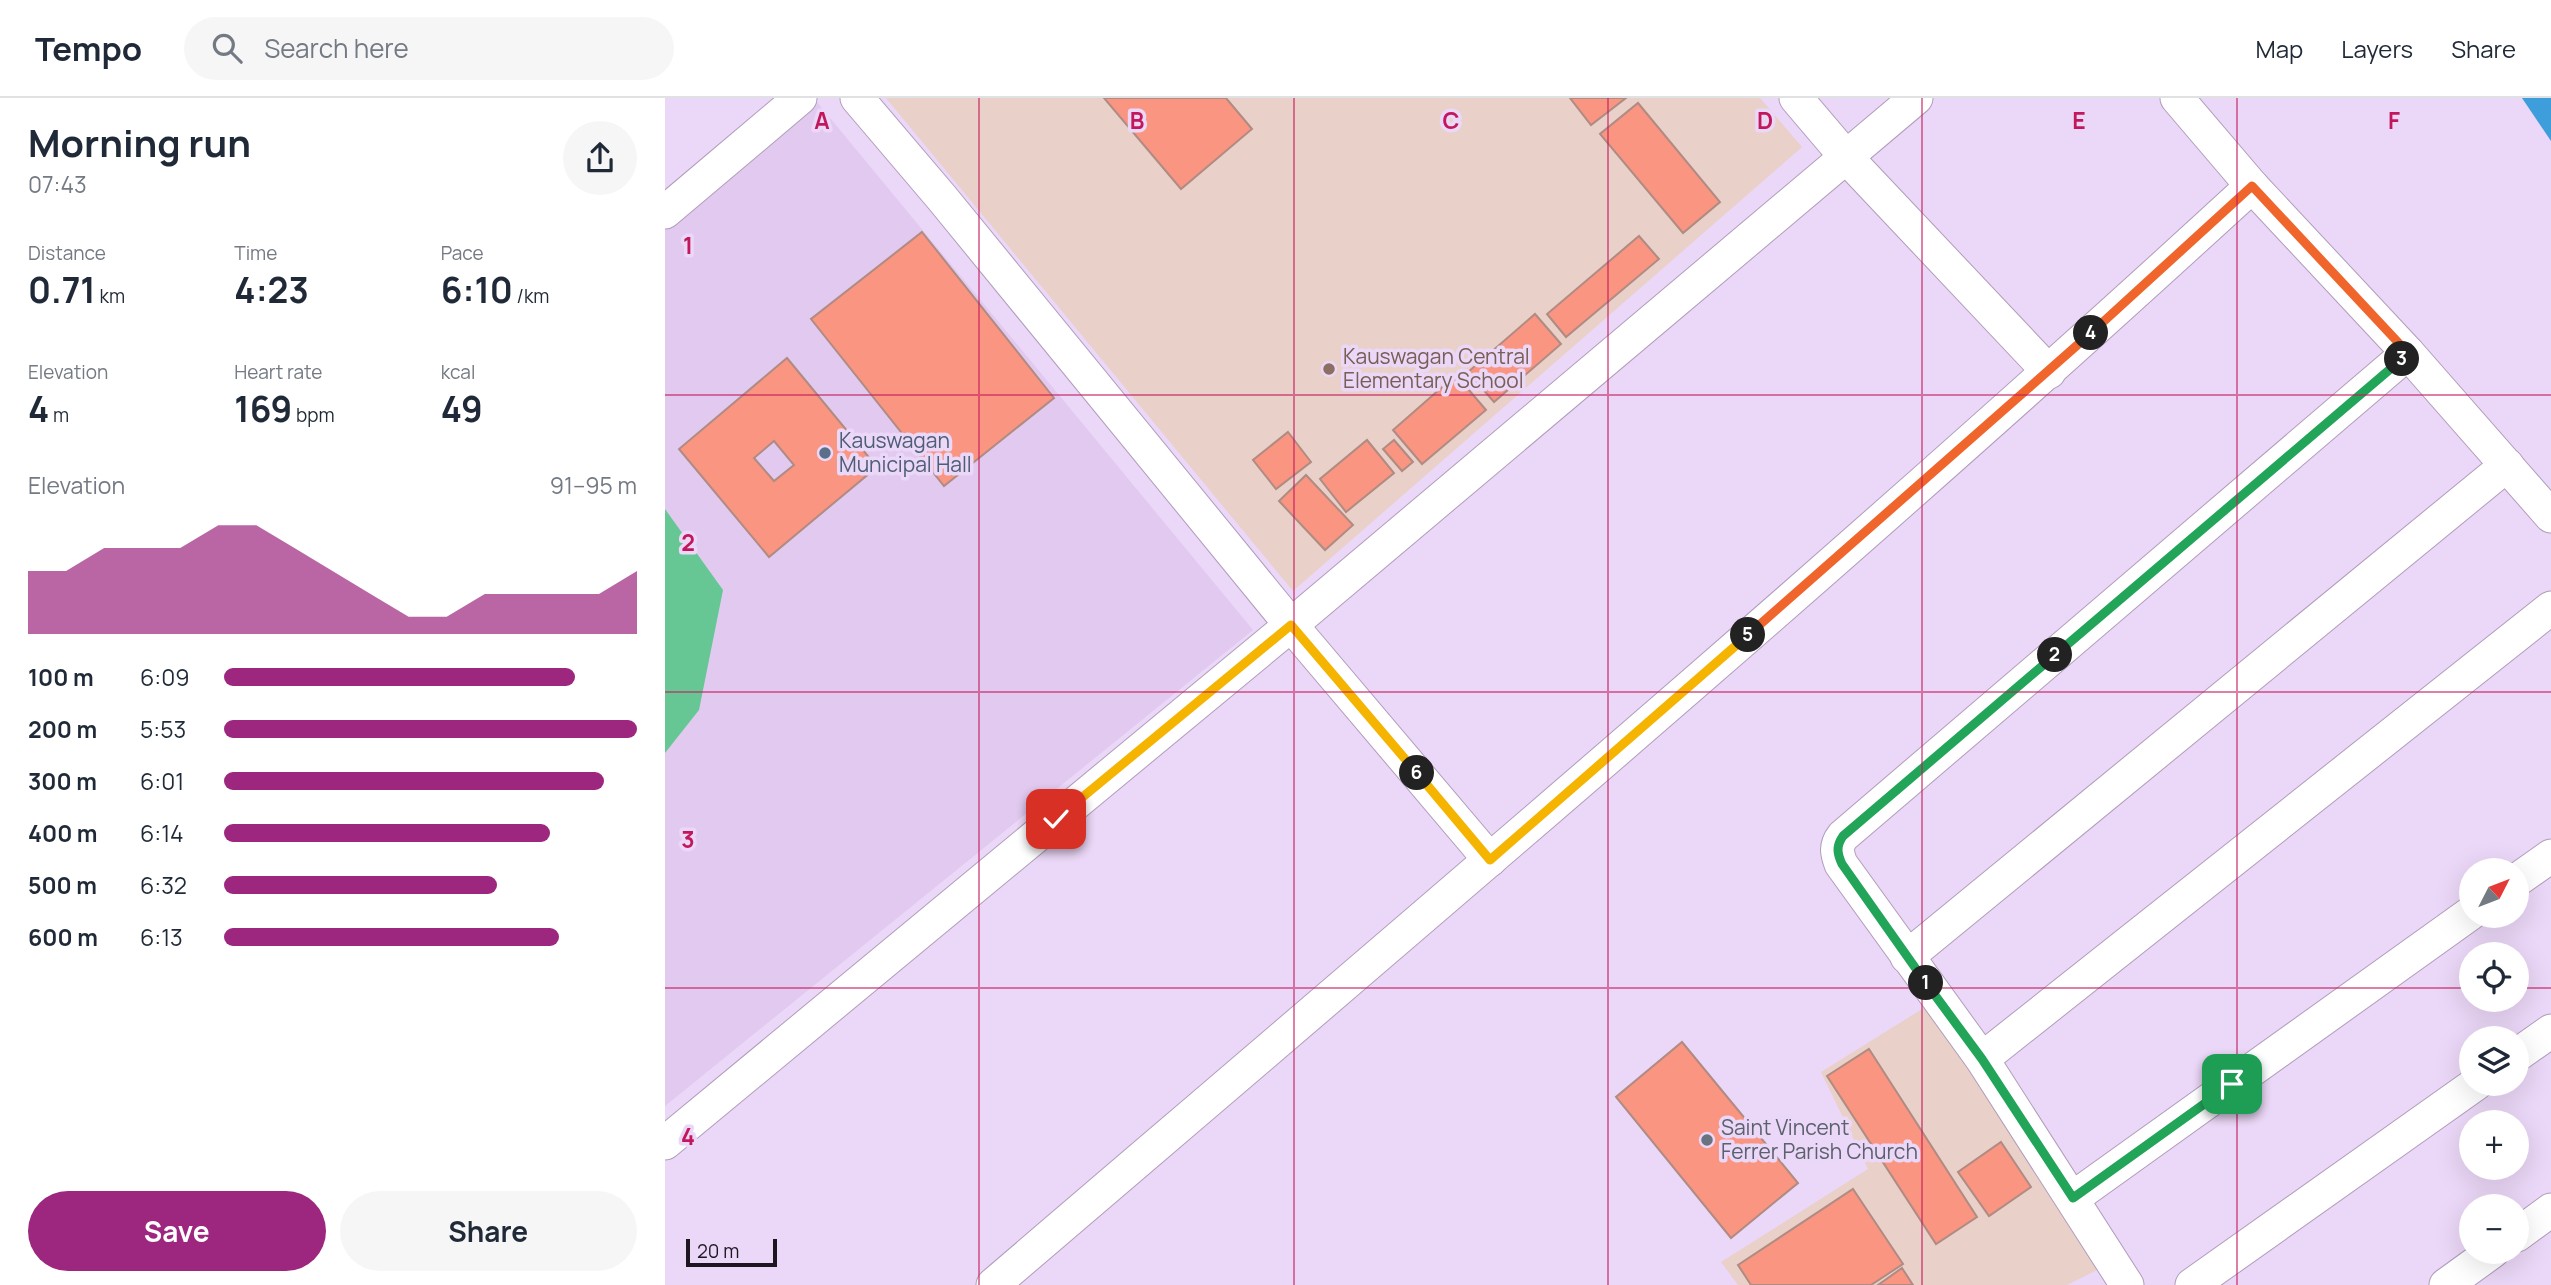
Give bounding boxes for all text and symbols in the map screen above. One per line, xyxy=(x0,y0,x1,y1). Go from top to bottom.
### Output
search box xyxy=(184,17,674,80)
text: Tempo xyxy=(35,26,142,71)
icon: search xyxy=(208,29,246,67)
text: Search here xyxy=(264,30,409,66)
text: Map xyxy=(2256,32,2303,65)
text: Layers xyxy=(2341,32,2413,65)
text: Share xyxy=(2451,32,2516,65)
text: A xyxy=(814,104,830,136)
text: B xyxy=(1130,104,1144,136)
text: C xyxy=(1443,104,1460,136)
text: D xyxy=(1757,104,1773,136)
text: E xyxy=(2072,104,2086,136)
text: F xyxy=(2388,104,2400,136)
text: Morning run xyxy=(28,116,251,168)
button: share xyxy=(563,121,637,195)
text: 07:43 xyxy=(28,168,87,200)
text: 1 xyxy=(683,229,693,261)
text: Distance xyxy=(28,240,106,266)
text: Time xyxy=(234,240,277,266)
text: Pace xyxy=(441,240,484,266)
text: 0.71 xyxy=(28,266,96,314)
text: 4:23 xyxy=(234,266,309,314)
text: 6:10 xyxy=(441,266,513,314)
text: km xyxy=(96,283,125,309)
text: /km xyxy=(513,283,549,309)
pin: 4 xyxy=(2073,316,2109,350)
text: 4 xyxy=(2085,319,2096,345)
place label: Kauswagan Central Elementary School xyxy=(1343,342,1530,394)
pin: 3 xyxy=(2385,342,2419,376)
text: 3 xyxy=(2396,345,2407,371)
text: Elevation xyxy=(28,359,108,385)
text: Heart rate xyxy=(234,359,322,385)
text: kcal xyxy=(441,359,475,385)
marker: Kauswagan Central Elementary School xyxy=(1321,361,1337,377)
text: 4 xyxy=(28,385,49,433)
text: 169 xyxy=(234,385,292,433)
text: 49 xyxy=(441,385,483,433)
text: m xyxy=(49,402,69,428)
text: bpm xyxy=(292,402,335,428)
place label: Kauswagan Municipal Hall xyxy=(839,426,972,478)
marker: Kauswagan Municipal Hall xyxy=(817,445,833,461)
text: Elevation xyxy=(28,469,125,501)
text: 91–95 m xyxy=(550,469,637,501)
text: 2 xyxy=(681,526,695,558)
pin: 5 xyxy=(1731,618,1765,652)
text: 5 xyxy=(1742,621,1753,647)
pin: 2 xyxy=(2037,638,2073,672)
text: 2 xyxy=(2049,641,2060,667)
text: 100 m xyxy=(28,661,94,693)
text: 6:09 xyxy=(140,661,189,693)
text: 200 m xyxy=(28,713,97,745)
text: 5:53 xyxy=(140,713,186,745)
pin: 6 xyxy=(1399,756,1435,790)
text: 6 xyxy=(1411,759,1422,785)
text: 300 m xyxy=(28,765,97,797)
text: 6:01 xyxy=(140,765,184,797)
pin xyxy=(1026,789,1086,849)
icon: check xyxy=(1037,800,1075,838)
text: 400 m xyxy=(28,817,98,849)
text: 6:14 xyxy=(140,817,184,849)
text: 3 xyxy=(681,823,695,855)
north arrow xyxy=(2459,858,2529,928)
map controls xyxy=(2459,858,2529,1264)
text: 500 m xyxy=(28,869,97,901)
text: 6:32 xyxy=(140,869,187,901)
text: 600 m xyxy=(28,921,98,953)
text: 6:13 xyxy=(140,921,183,953)
button: locate xyxy=(2459,942,2529,1012)
pin: 1 xyxy=(1909,966,1943,1001)
text: 1 xyxy=(1921,969,1930,995)
button: layers xyxy=(2459,1026,2529,1096)
pin xyxy=(2202,1054,2262,1114)
icon: arrive xyxy=(2213,1065,2251,1103)
button: + xyxy=(2459,1110,2529,1180)
place label: Saint Vincent Ferrer Parish Church xyxy=(1721,1113,1918,1165)
text: 4 xyxy=(681,1120,695,1152)
marker: Saint Vincent Ferrer Parish Church xyxy=(1699,1132,1715,1148)
button: Save xyxy=(28,1191,326,1271)
button: Share xyxy=(340,1191,637,1271)
button: − xyxy=(2459,1194,2529,1264)
scale bar xyxy=(686,1236,777,1268)
text: 20 m xyxy=(697,1238,739,1264)

